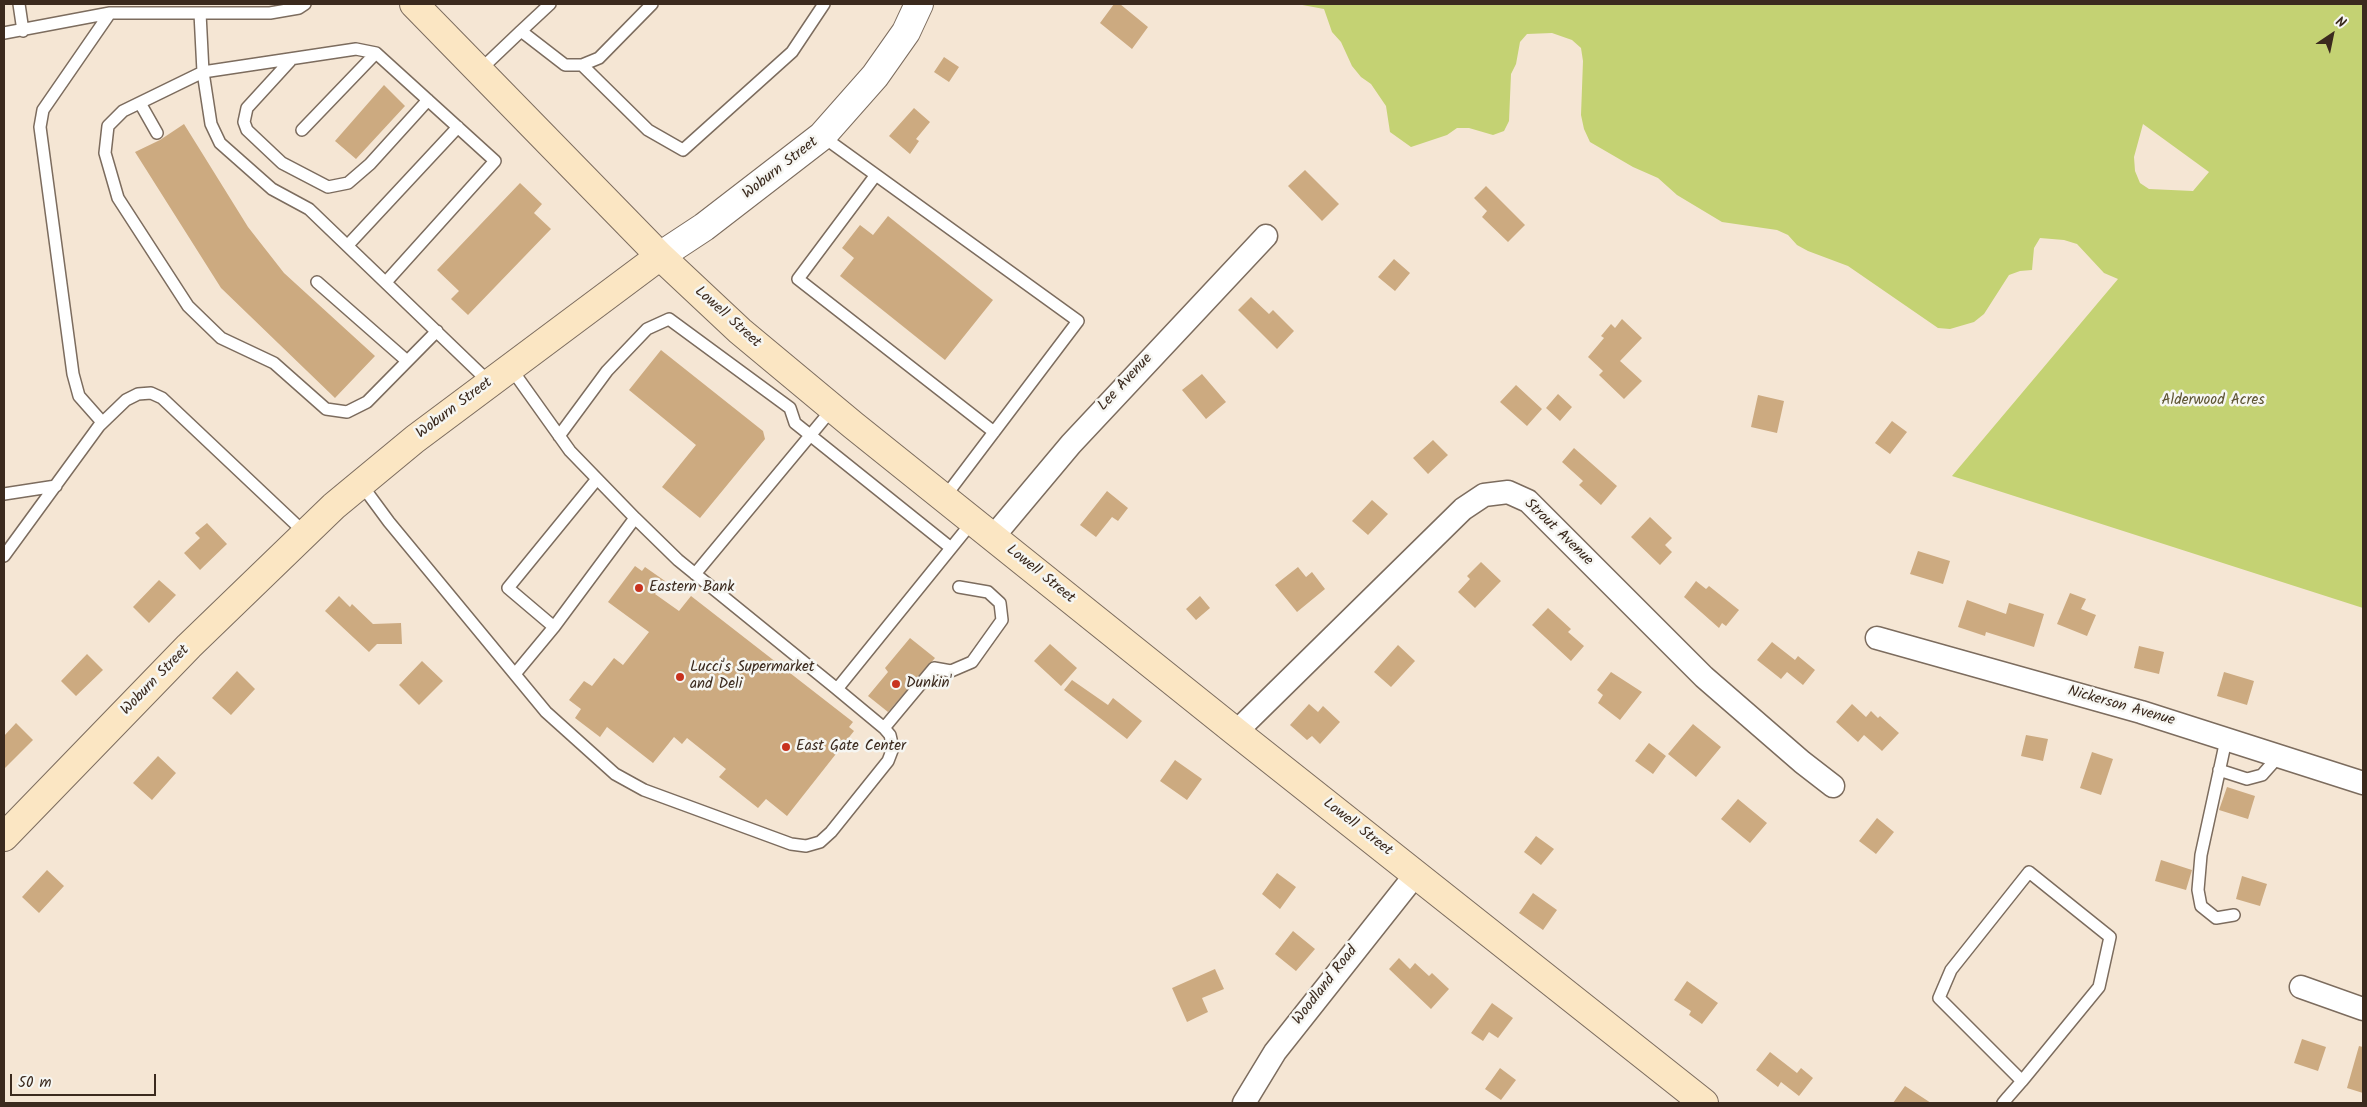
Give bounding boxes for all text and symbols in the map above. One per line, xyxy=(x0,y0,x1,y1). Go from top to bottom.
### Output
north arrow xyxy=(2307,10,2357,60)
text: N xyxy=(2331,11,2350,34)
street label: Woburn Street xyxy=(740,134,822,204)
street label: Lowell Street xyxy=(690,283,764,353)
street label: Lee Avenue xyxy=(1095,351,1157,415)
street label: Woburn Street xyxy=(413,375,497,443)
park label: Alderwood Acres xyxy=(2161,392,2265,410)
street label: Strout Avenue xyxy=(1520,496,1596,570)
street label: Lowell Street xyxy=(1002,542,1078,608)
place label: Eastern Bank xyxy=(649,579,734,597)
marker: Eastern Bank xyxy=(633,582,645,594)
street label: Woburn Street xyxy=(118,642,194,720)
place label: Lucci's Supermarket and Deli xyxy=(690,659,814,694)
marker: Lucci's Supermarket and Deli xyxy=(674,671,686,683)
place label: Dunkin' xyxy=(906,675,952,693)
marker: Dunkin' xyxy=(890,678,902,690)
street label: Nickerson Avenue xyxy=(2065,683,2177,731)
place label: East Gate Center xyxy=(796,738,906,756)
marker: East Gate Center xyxy=(780,741,792,753)
street label: Lowell Street xyxy=(1319,795,1395,861)
street label: Woodland Road xyxy=(1290,943,1362,1029)
scale bar xyxy=(12,1064,159,1096)
text: 50 m xyxy=(18,1071,52,1095)

